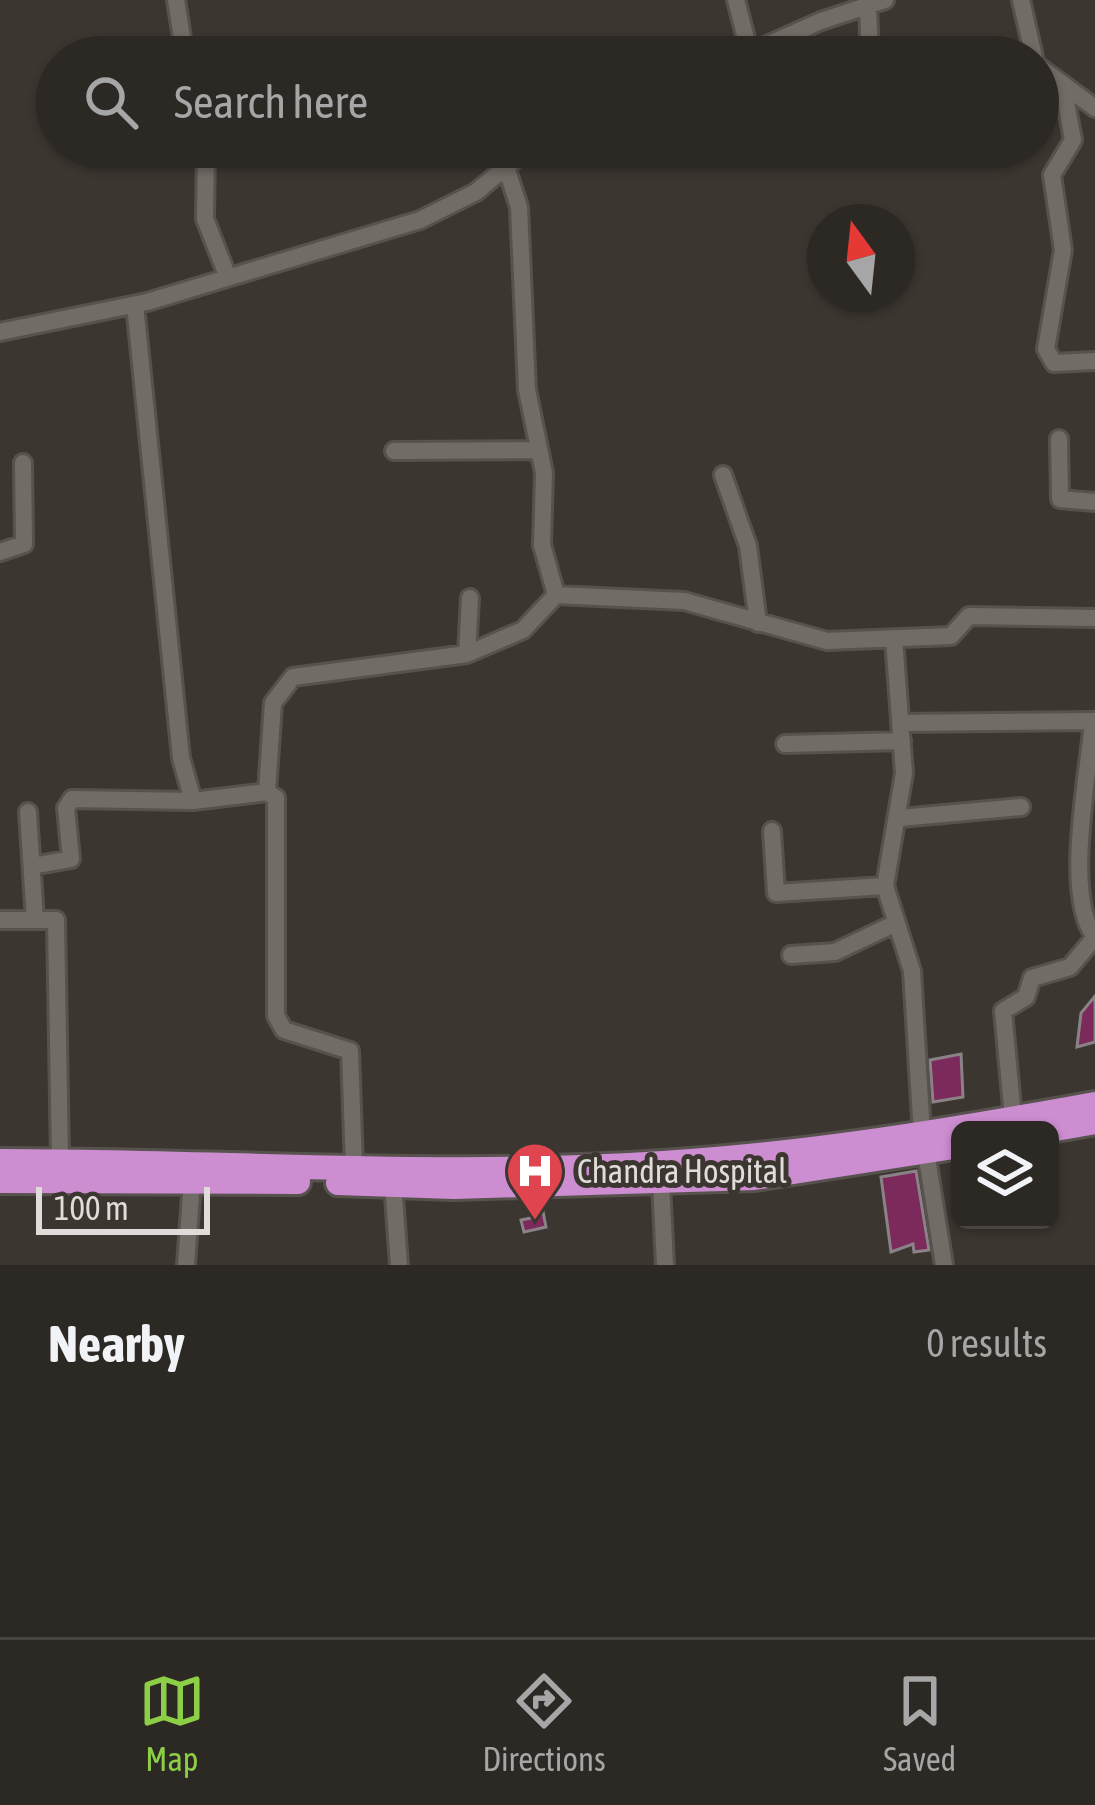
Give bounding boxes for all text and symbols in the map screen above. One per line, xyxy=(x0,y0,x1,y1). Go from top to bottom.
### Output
search box xyxy=(36,36,1059,168)
icon: search xyxy=(78,69,144,135)
text: Search here xyxy=(174,76,368,128)
north arrow xyxy=(807,204,915,312)
map controls xyxy=(951,1121,1059,1229)
button: layers xyxy=(951,1121,1059,1229)
hospital icon: Chandra Hospital xyxy=(504,1140,566,1222)
place label: Chandra Hospital xyxy=(577,1152,787,1190)
scale bar xyxy=(36,1181,210,1234)
text: 100 m xyxy=(54,1189,129,1227)
text: Nearby xyxy=(48,1314,185,1373)
text: 0 results xyxy=(926,1321,1047,1365)
tab: Map xyxy=(139,1668,205,1778)
tab: Directions xyxy=(482,1668,606,1778)
tab: Saved xyxy=(883,1668,956,1778)

